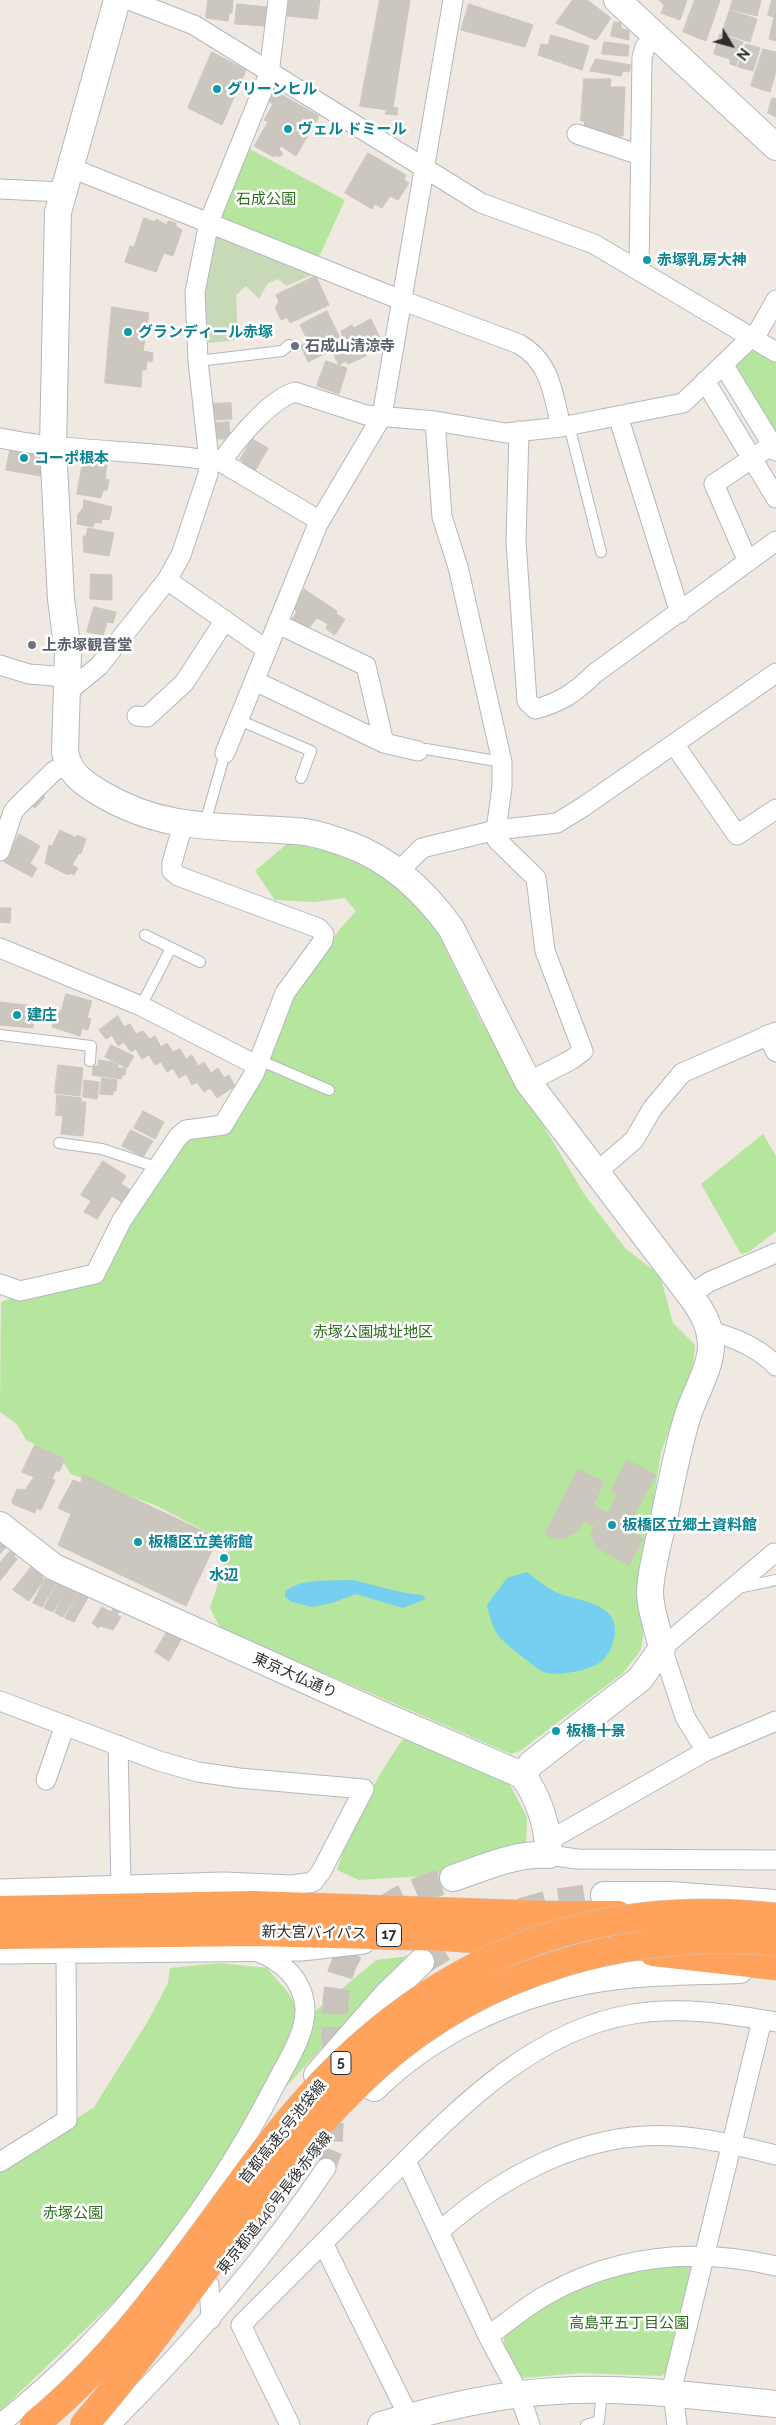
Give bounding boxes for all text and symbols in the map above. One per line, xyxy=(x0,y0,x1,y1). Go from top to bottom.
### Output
north arrow xyxy=(706,20,756,70)
text: N xyxy=(733,45,753,63)
place label: グリーンヒル xyxy=(227,80,317,98)
marker: グリーンヒル xyxy=(211,83,223,95)
place label: ヴェル ドミール xyxy=(298,120,407,138)
marker: ヴェル ドミール xyxy=(282,123,294,135)
park label: 石成公園 xyxy=(236,190,296,208)
place label: 赤塚乳房大神 xyxy=(657,251,747,269)
marker: 赤塚乳房大神 xyxy=(641,254,653,266)
place label: グランディール赤塚 xyxy=(138,323,273,341)
marker: グランディール赤塚 xyxy=(122,326,134,338)
place label: 石成山清涼寺 xyxy=(305,337,395,355)
marker: 石成山清涼寺 xyxy=(289,340,301,352)
place label: コーポ根本 xyxy=(34,449,109,467)
marker: コーポ根本 xyxy=(18,452,30,464)
place label: 上赤塚観音堂 xyxy=(42,636,132,654)
marker: 上赤塚観音堂 xyxy=(26,639,38,651)
place label: 建庄 xyxy=(27,1006,57,1024)
marker: 建庄 xyxy=(11,1009,23,1021)
park label: 赤塚公園城址地区 xyxy=(313,1323,433,1341)
place label: 板橋区立郷土資料館 xyxy=(622,1516,757,1534)
marker: 板橋区立郷土資料館 xyxy=(606,1519,618,1531)
place label: 板橋区立美術館 xyxy=(148,1533,253,1551)
marker: 板橋区立美術館 xyxy=(132,1536,144,1548)
marker: 水辺 xyxy=(218,1552,230,1564)
place label: 水辺 xyxy=(209,1566,239,1584)
street label: 東京大仏通り xyxy=(250,1649,340,1703)
place label: 板橋十景 xyxy=(566,1722,626,1740)
marker: 板橋十景 xyxy=(550,1725,562,1737)
street label: 新大宮バイパス xyxy=(261,1923,367,1943)
road number: 17 xyxy=(376,1924,402,1946)
road number: 5 xyxy=(331,2052,351,2074)
street label: 首都高速5号池袋線 xyxy=(236,2077,330,2187)
street label: 東京都道446号長後赤塚線 xyxy=(214,2128,336,2278)
park label: 赤塚公園 xyxy=(43,2204,103,2222)
park label: 高島平五丁目公園 xyxy=(569,2314,689,2332)

